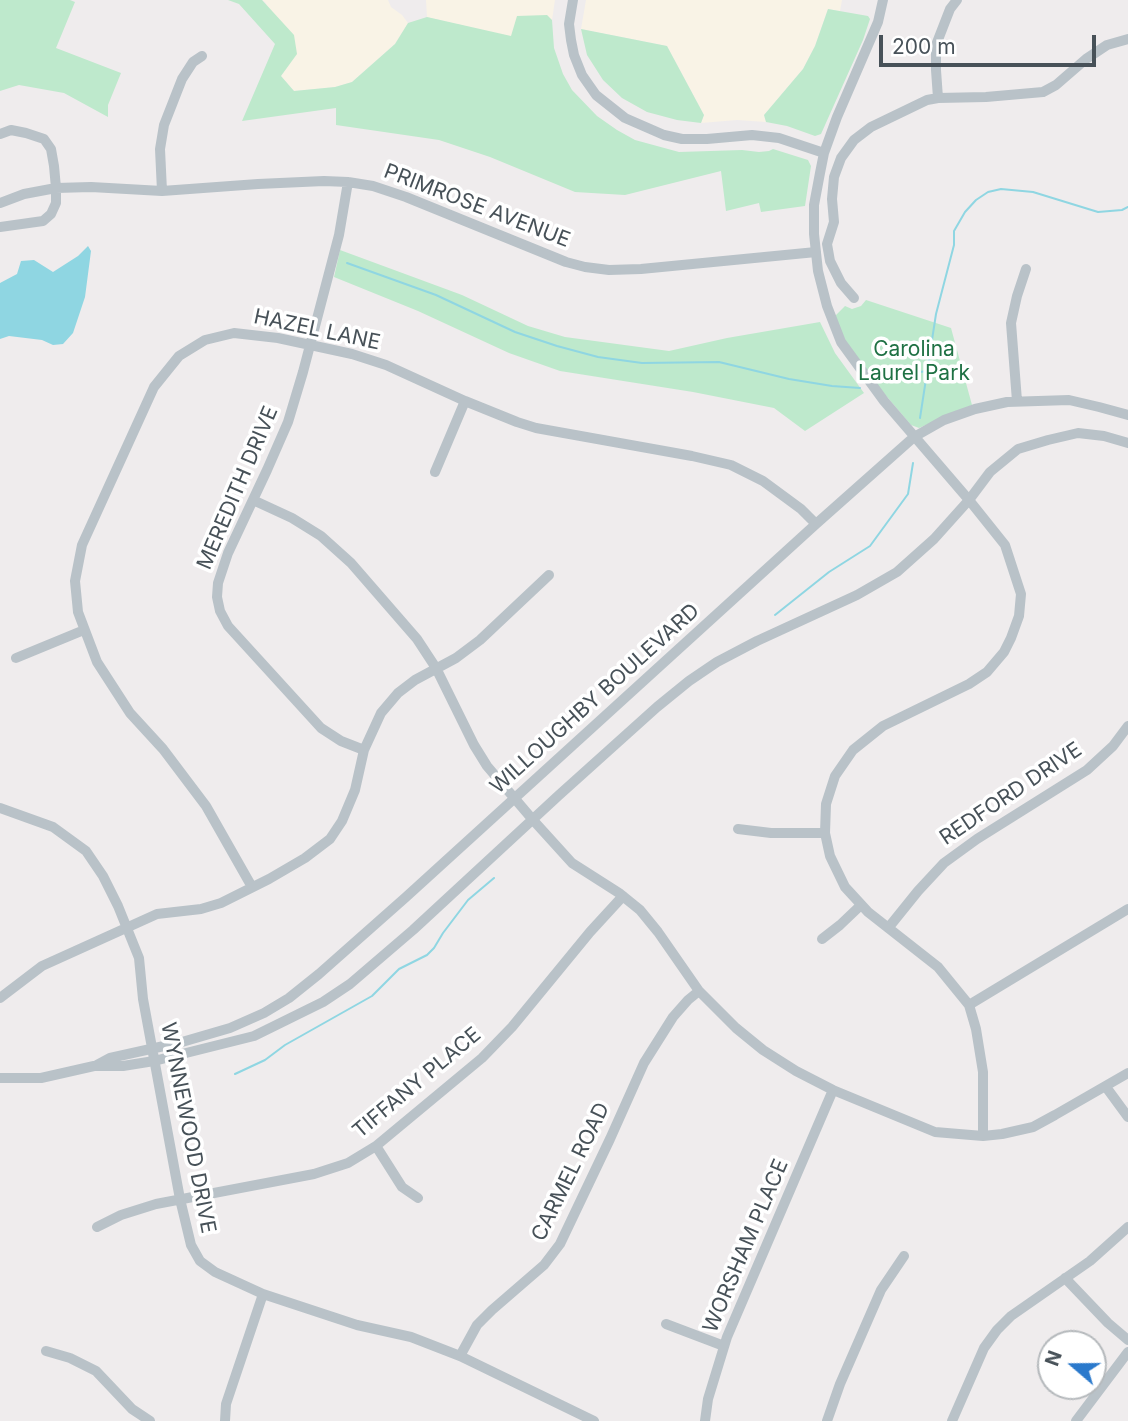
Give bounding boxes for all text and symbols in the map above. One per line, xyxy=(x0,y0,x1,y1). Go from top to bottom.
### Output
scale bar xyxy=(883,21,1100,65)
text: 200 m xyxy=(892,34,956,59)
street label: PRIMROSE AVENUE xyxy=(380,159,574,253)
street label: HAZEL LANE xyxy=(252,304,382,356)
park label: Carolina Laurel Park xyxy=(858,337,970,387)
street label: MEREDITH DRIVE xyxy=(192,403,284,573)
street label: WILLOUGHBY BOULEVARD xyxy=(485,598,705,800)
street label: REDFORD DRIVE xyxy=(935,737,1087,851)
street label: WYNNEWOOD DRIVE xyxy=(155,1020,221,1236)
street label: TIFFANY PLACE xyxy=(348,1022,486,1144)
street label: CARMEL ROAD xyxy=(527,1099,615,1245)
street label: WORSHAM PLACE xyxy=(698,1156,794,1336)
north arrow xyxy=(1037,1330,1107,1400)
text: N xyxy=(1040,1348,1067,1369)

